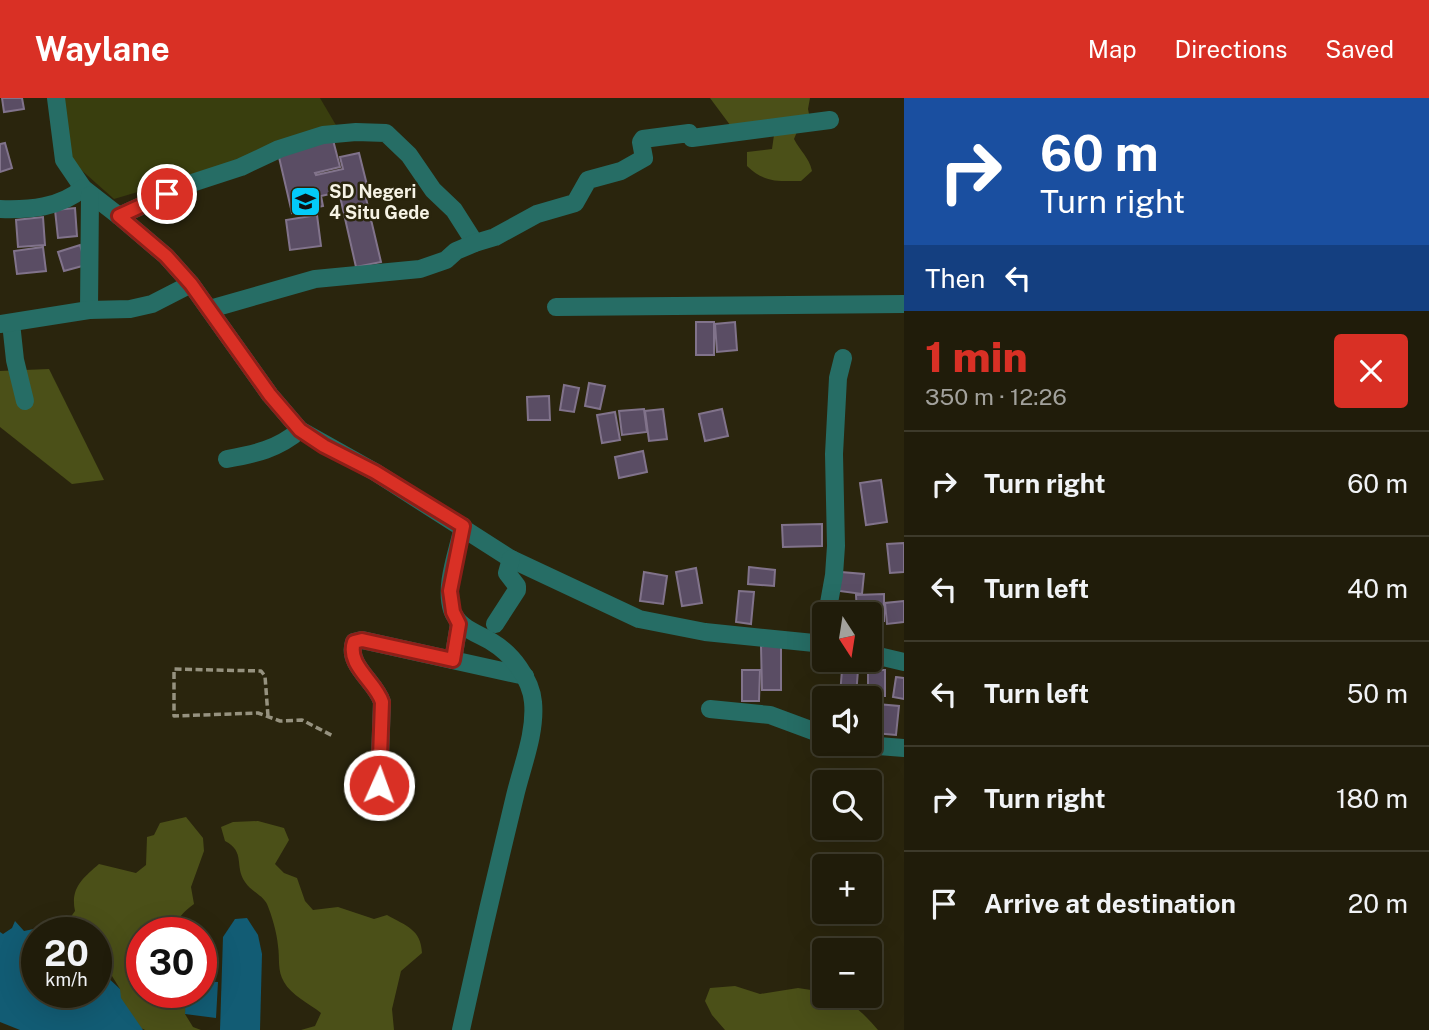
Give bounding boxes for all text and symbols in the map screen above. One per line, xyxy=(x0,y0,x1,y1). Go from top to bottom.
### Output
text: Waylane xyxy=(35,30,170,68)
text: Map xyxy=(1088,35,1137,63)
text: Directions xyxy=(1175,35,1287,63)
text: Saved xyxy=(1325,35,1394,63)
text: 60 m xyxy=(1040,124,1159,182)
icon: right xyxy=(925,126,1016,217)
pin xyxy=(137,164,197,224)
icon: arrive xyxy=(148,175,186,213)
place label: SD Negeri 4 Situ Gede xyxy=(329,181,430,223)
text: Turn right xyxy=(1040,183,1185,220)
school or university icon: SD Negeri 4 Situ Gede xyxy=(289,184,323,218)
icon: left xyxy=(999,259,1037,297)
text: Then xyxy=(925,263,985,294)
text: 1 min xyxy=(925,332,1028,381)
button: close xyxy=(1334,334,1408,408)
text: 350 m · 12:26 xyxy=(925,383,1067,410)
icon: right xyxy=(925,465,963,503)
text: Turn right xyxy=(984,468,1106,499)
text: 60 m xyxy=(1347,468,1408,499)
icon: left xyxy=(925,570,963,608)
text: Turn left xyxy=(984,573,1089,604)
text: 40 m xyxy=(1347,573,1408,604)
north arrow xyxy=(812,602,882,672)
map controls xyxy=(812,602,882,1008)
icon: left xyxy=(925,675,963,713)
text: Turn left xyxy=(984,678,1089,709)
text: 50 m xyxy=(1347,678,1408,709)
button: sound xyxy=(812,686,882,756)
position arrow xyxy=(342,748,416,822)
button: search xyxy=(812,770,882,840)
icon: right xyxy=(925,780,963,818)
text: Turn right xyxy=(984,783,1106,814)
text: 180 m xyxy=(1336,783,1408,814)
button: + xyxy=(812,854,882,924)
icon: arrive xyxy=(925,885,963,923)
text: Arrive at destination xyxy=(984,888,1236,919)
text: 20 m xyxy=(1348,888,1408,919)
speed limit sign: 30 xyxy=(126,917,217,1008)
text: 20 xyxy=(44,933,89,974)
button: − xyxy=(812,938,882,1008)
text: km/h xyxy=(45,969,88,990)

